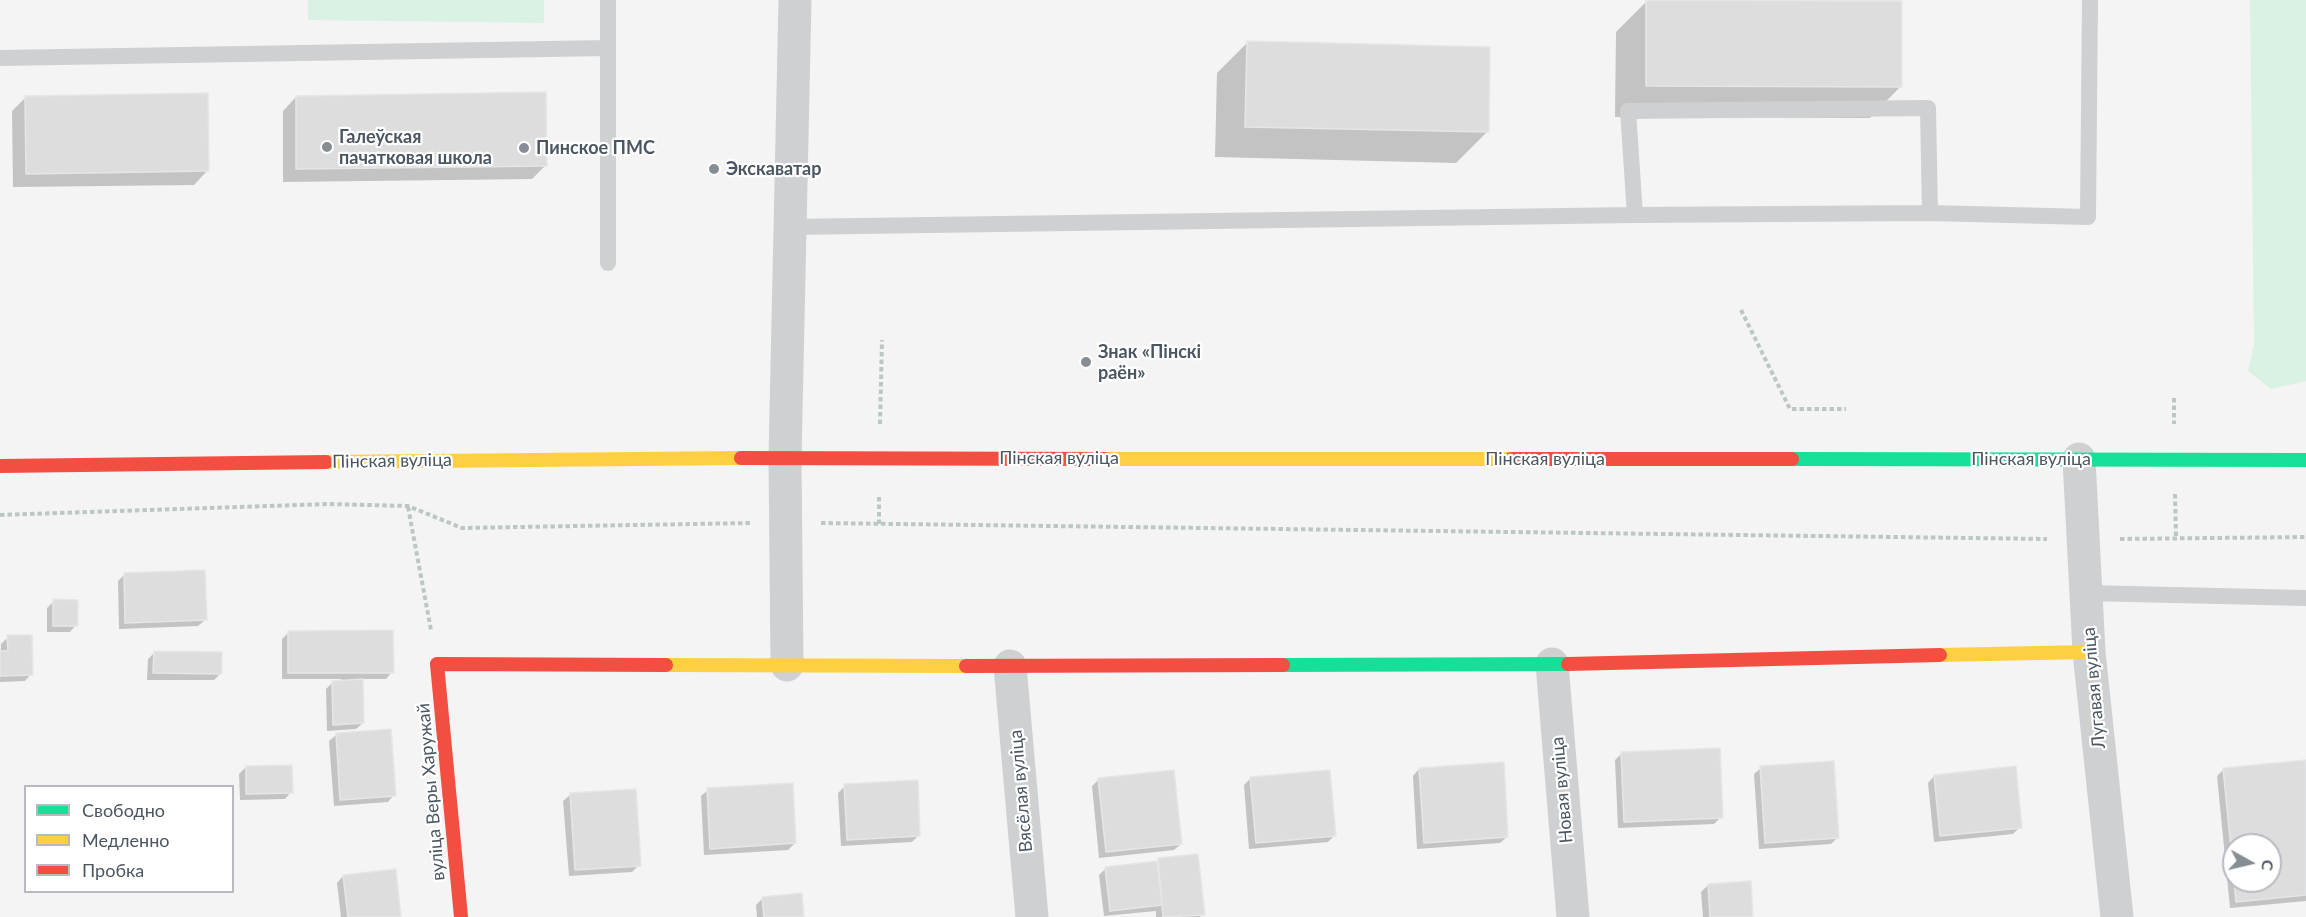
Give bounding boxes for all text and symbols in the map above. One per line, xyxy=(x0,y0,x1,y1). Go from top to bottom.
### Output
place label: Галеўская пачатковая школа xyxy=(339,126,492,168)
place label: Пинское ПМС xyxy=(536,137,655,159)
marker: Галеўская пачатковая школа xyxy=(320,140,334,154)
marker: Пинское ПМС xyxy=(517,141,531,155)
place label: Экскаватар xyxy=(726,158,821,180)
marker: Экскаватар xyxy=(707,162,721,176)
place label: Знак «Пінскі раён» xyxy=(1098,341,1201,384)
marker: Знак «Пінскі раён» xyxy=(1079,355,1093,369)
street label: Пінская вуліца xyxy=(999,447,1119,469)
street label: Пінская вуліца xyxy=(1485,448,1605,470)
street label: Пінская вуліца xyxy=(1971,448,2091,470)
street label: Пінская вуліца xyxy=(332,449,452,473)
street label: Лугавая вуліца xyxy=(2078,626,2110,750)
street label: вуліца Веры Харужай xyxy=(412,702,450,882)
street label: Вясёлая вуліца xyxy=(1005,729,1037,853)
street label: Новая вуліца xyxy=(1547,736,1577,844)
legend xyxy=(24,785,234,893)
text: Свободно xyxy=(82,799,165,821)
text: Медленно xyxy=(82,829,170,851)
north arrow xyxy=(2222,833,2282,893)
text: Пробка xyxy=(82,859,144,881)
text: С xyxy=(2258,859,2278,872)

